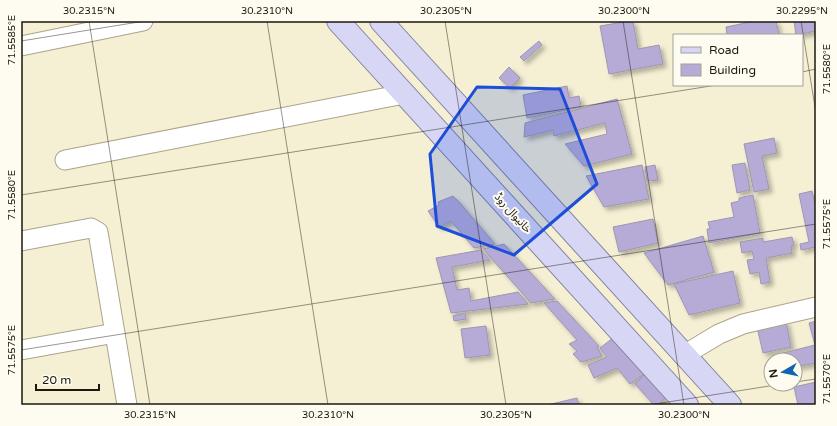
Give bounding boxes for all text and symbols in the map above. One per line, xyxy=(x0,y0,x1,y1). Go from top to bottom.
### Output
text: 30.2315°N xyxy=(63,5,115,17)
text: 30.2310°N xyxy=(241,5,293,17)
text: 30.2305°N xyxy=(420,5,472,17)
text: 30.2300°N xyxy=(598,5,650,17)
text: 30.2295°N xyxy=(776,5,828,17)
text: 71.5585°E xyxy=(6,15,18,65)
legend xyxy=(673,34,803,86)
text: Road xyxy=(709,43,739,57)
text: 71.5580°E xyxy=(821,44,833,94)
text: Building xyxy=(709,63,756,77)
text: 71.5580°E xyxy=(6,170,18,220)
street label: خانیوال روڈ xyxy=(492,190,535,236)
text: 71.5575°E xyxy=(821,199,833,249)
text: 71.5575°E xyxy=(6,325,18,375)
north arrow xyxy=(763,352,803,392)
text: 71.5570°E xyxy=(821,354,833,404)
scale bar xyxy=(36,366,99,392)
text: N xyxy=(767,368,781,379)
text: 20 m xyxy=(42,373,71,387)
text: 30.2315°N xyxy=(124,409,176,421)
text: 30.2310°N xyxy=(302,409,354,421)
text: 30.2305°N xyxy=(480,409,532,421)
text: 30.2300°N xyxy=(658,409,710,421)

